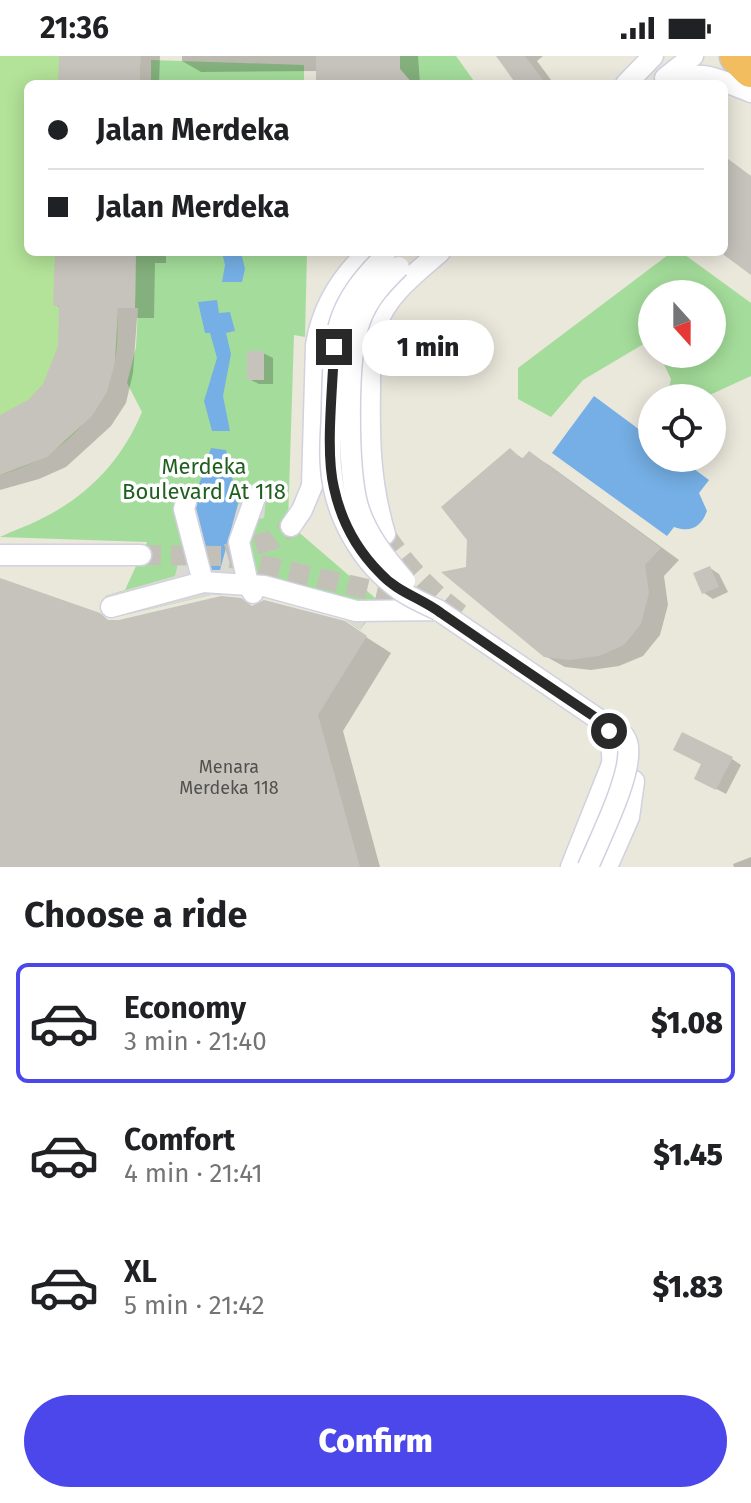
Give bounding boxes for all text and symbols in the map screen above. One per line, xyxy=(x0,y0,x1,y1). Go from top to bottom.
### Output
text: 21:36 xyxy=(40,10,109,46)
text: Jalan Merdeka xyxy=(96,112,290,148)
text: Jalan Merdeka xyxy=(96,189,290,225)
north arrow xyxy=(638,280,726,368)
map controls xyxy=(638,280,726,472)
callout: 1 min xyxy=(362,319,494,375)
route end xyxy=(316,329,352,365)
text: 1 min xyxy=(397,332,459,363)
button: locate xyxy=(638,384,726,472)
park label: Merdeka Boulevard At 118 xyxy=(122,453,286,505)
route start xyxy=(591,713,627,749)
house number: Menara Merdeka 118 xyxy=(179,756,279,799)
text: Choose a ride xyxy=(24,893,247,937)
icon: car xyxy=(28,987,100,1059)
text: Economy xyxy=(124,990,246,1026)
text: $1.08 xyxy=(651,1005,723,1041)
text: 3 min · 21:40 xyxy=(124,1026,267,1057)
icon: car xyxy=(28,1119,100,1191)
text: Comfort xyxy=(124,1122,235,1158)
text: $1.45 xyxy=(653,1137,723,1173)
text: 4 min · 21:41 xyxy=(124,1158,263,1189)
icon: car xyxy=(28,1251,100,1323)
text: XL xyxy=(124,1254,157,1290)
text: $1.83 xyxy=(653,1269,723,1305)
text: 5 min · 21:42 xyxy=(124,1290,265,1321)
button: Confirm xyxy=(24,1395,727,1487)

